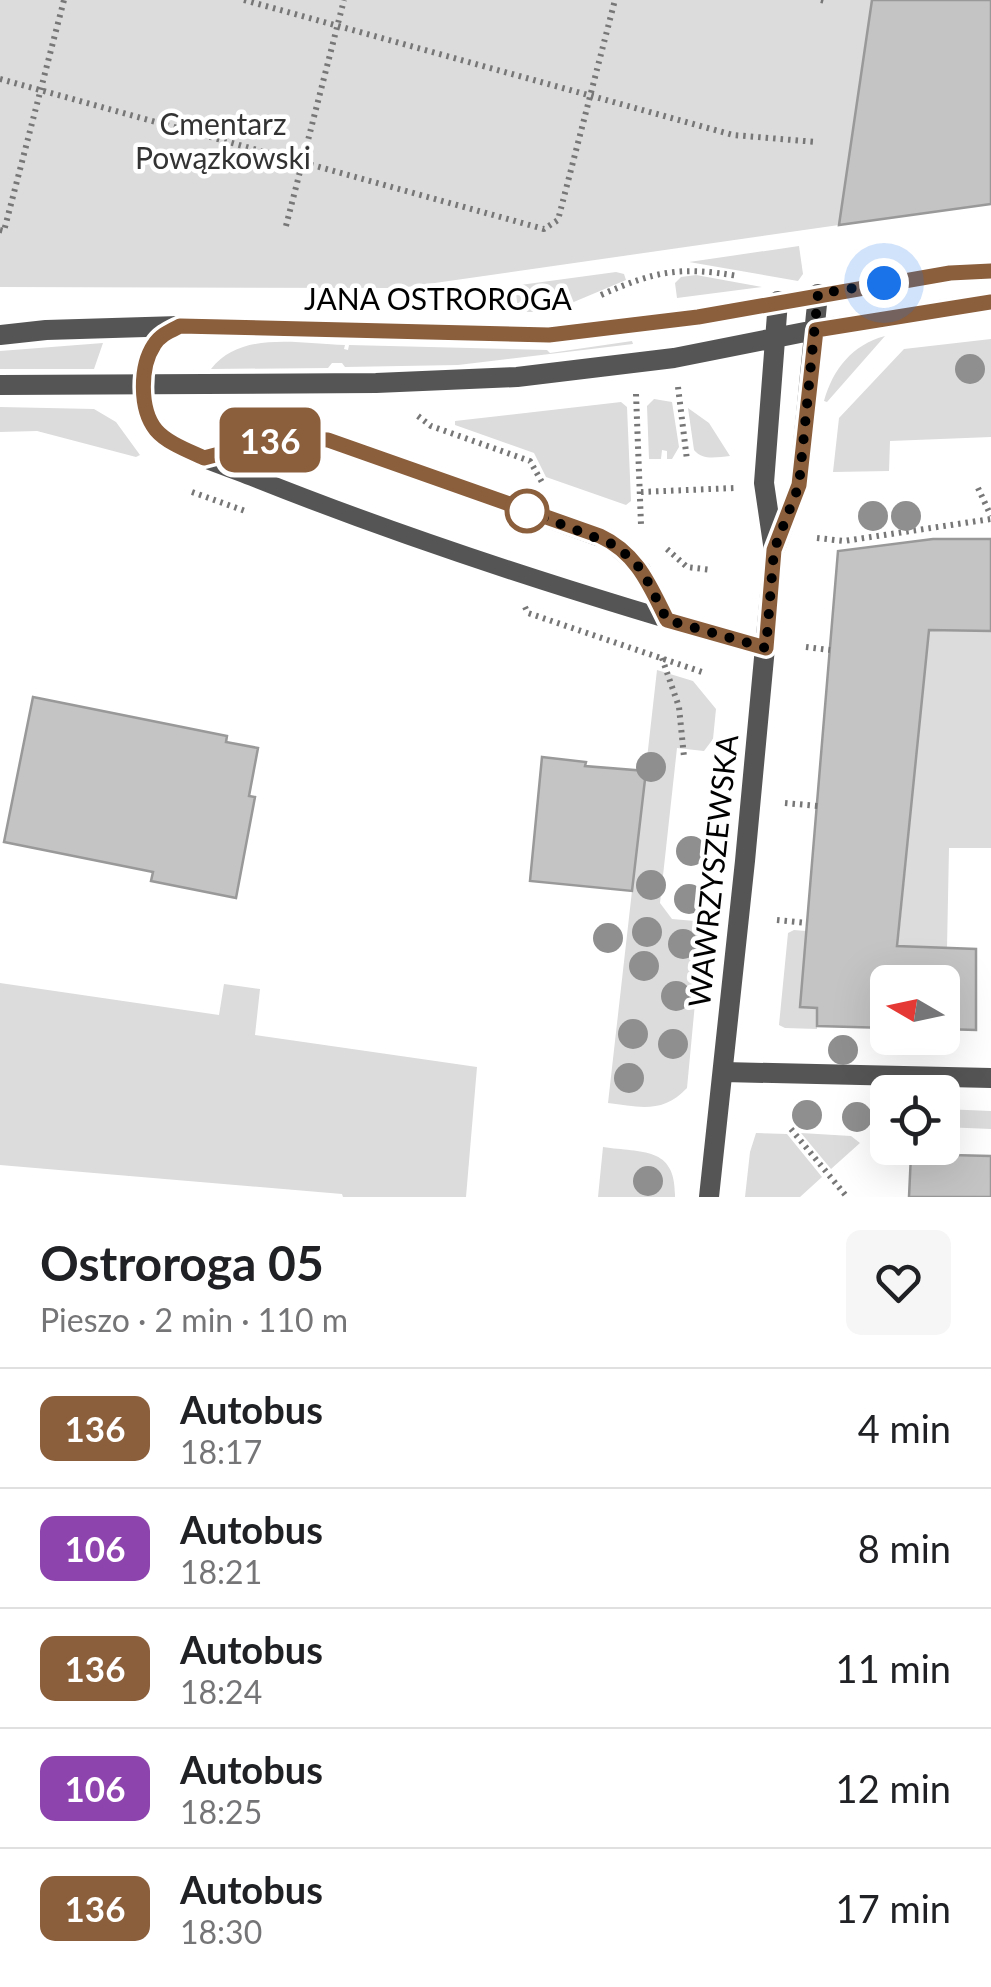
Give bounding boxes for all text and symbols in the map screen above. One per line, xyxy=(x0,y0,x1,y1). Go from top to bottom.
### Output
park label: Cmentarz Powązkowski xyxy=(135,105,311,175)
your location xyxy=(859,258,909,308)
street label: JANA OSTROROGA xyxy=(304,280,573,316)
line badge: 136 xyxy=(212,408,328,472)
text: 136 xyxy=(240,419,300,461)
unlabelled marker xyxy=(506,490,548,532)
street label: WAWRZYSZEWSKA xyxy=(680,732,744,1009)
north arrow xyxy=(870,965,960,1055)
map controls xyxy=(870,965,960,1165)
button: locate xyxy=(870,1075,960,1165)
button: heart xyxy=(846,1230,951,1335)
text: Ostroroga 05 xyxy=(40,1234,324,1291)
text: Pieszo · 2 min · 110 m xyxy=(40,1300,348,1339)
text: Autobus xyxy=(180,1386,323,1432)
text: 4 min xyxy=(858,1405,951,1451)
text: 136 xyxy=(65,1407,125,1449)
text: 18:17 xyxy=(180,1432,262,1471)
text: Autobus xyxy=(180,1506,323,1552)
text: 8 min xyxy=(858,1525,951,1571)
text: 106 xyxy=(65,1527,125,1569)
text: 18:21 xyxy=(180,1552,262,1591)
text: Autobus xyxy=(180,1626,323,1672)
text: 11 min xyxy=(836,1645,951,1691)
text: 136 xyxy=(65,1647,125,1689)
text: 18:24 xyxy=(180,1672,262,1711)
text: Autobus xyxy=(180,1746,323,1792)
text: 12 min xyxy=(836,1765,951,1811)
text: 106 xyxy=(65,1767,125,1809)
text: 18:25 xyxy=(180,1792,262,1831)
text: Autobus xyxy=(180,1866,323,1912)
text: 17 min xyxy=(836,1885,951,1931)
text: 136 xyxy=(65,1887,125,1929)
text: 18:30 xyxy=(180,1912,262,1951)

